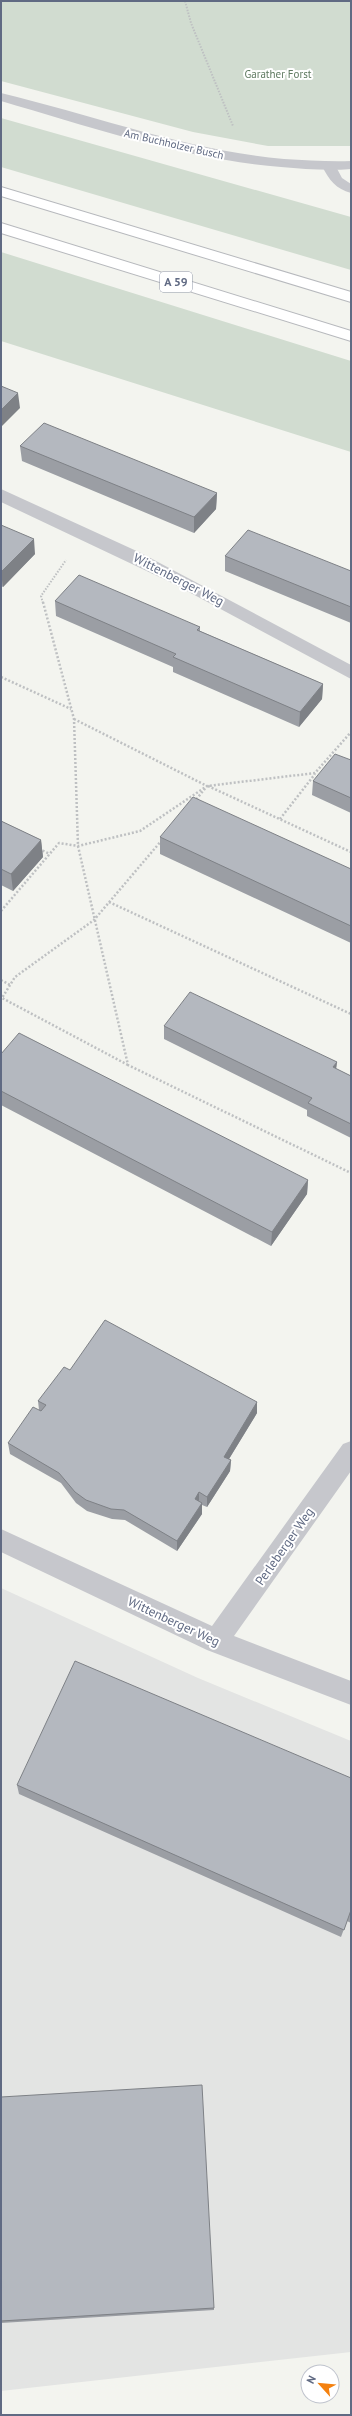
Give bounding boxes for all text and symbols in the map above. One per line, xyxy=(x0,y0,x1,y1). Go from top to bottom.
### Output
park label: Garather Forst xyxy=(244,67,312,81)
street label: Am Buchholzer Busch xyxy=(123,126,225,162)
road number: A 59 xyxy=(160,272,192,292)
street label: Wittenberger Weg xyxy=(131,549,227,610)
street label: Perleberger Weg xyxy=(251,1504,318,1588)
street label: Wittenberger Weg xyxy=(125,1593,223,1650)
north arrow xyxy=(300,2364,340,2404)
text: N xyxy=(303,2373,319,2386)

